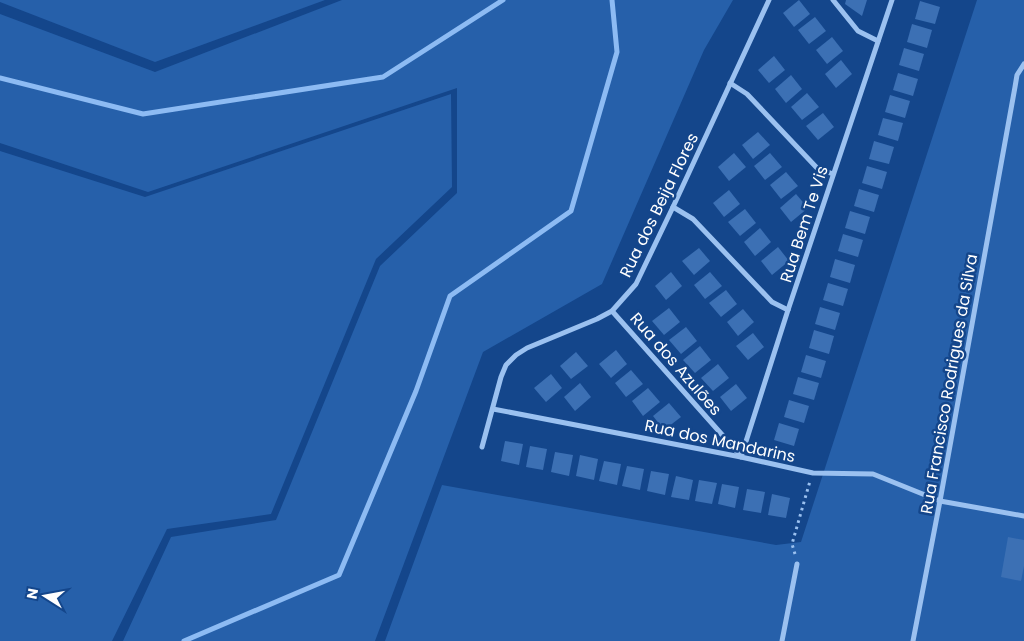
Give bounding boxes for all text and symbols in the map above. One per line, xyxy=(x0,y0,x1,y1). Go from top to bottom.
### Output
street label: Rua dos Beija Flores xyxy=(614,129,704,281)
street label: Rua Bem Te Vis xyxy=(774,163,834,285)
street label: Rua Francisco Rodrigues da Silva xyxy=(915,252,983,516)
street label: Rua dos Azulões xyxy=(625,308,727,420)
street label: Rua dos Mandarins xyxy=(642,414,798,468)
north arrow xyxy=(20,571,70,621)
text: N xyxy=(21,586,43,601)

